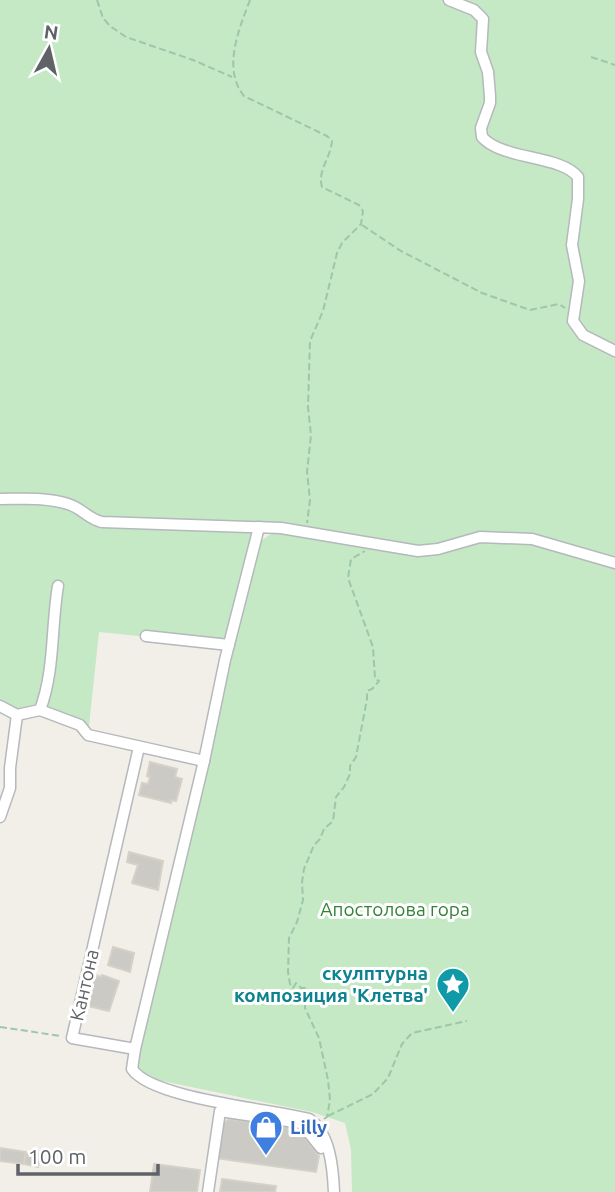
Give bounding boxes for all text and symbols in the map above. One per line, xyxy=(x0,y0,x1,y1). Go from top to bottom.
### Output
north arrow xyxy=(14,14,84,84)
text: N xyxy=(43,20,60,44)
park label: Апостолова гора xyxy=(320,898,470,920)
street label: Кантона xyxy=(65,947,103,1023)
place label: скулптурна композиция 'Клетва' xyxy=(234,962,428,1006)
place icon: скулптурна композиция 'Клетва' xyxy=(434,965,472,1014)
shop icon: Lilly xyxy=(247,1108,285,1157)
place label: Lilly xyxy=(290,1116,327,1138)
scale bar xyxy=(18,1132,158,1176)
text: 100 m xyxy=(28,1144,86,1168)

